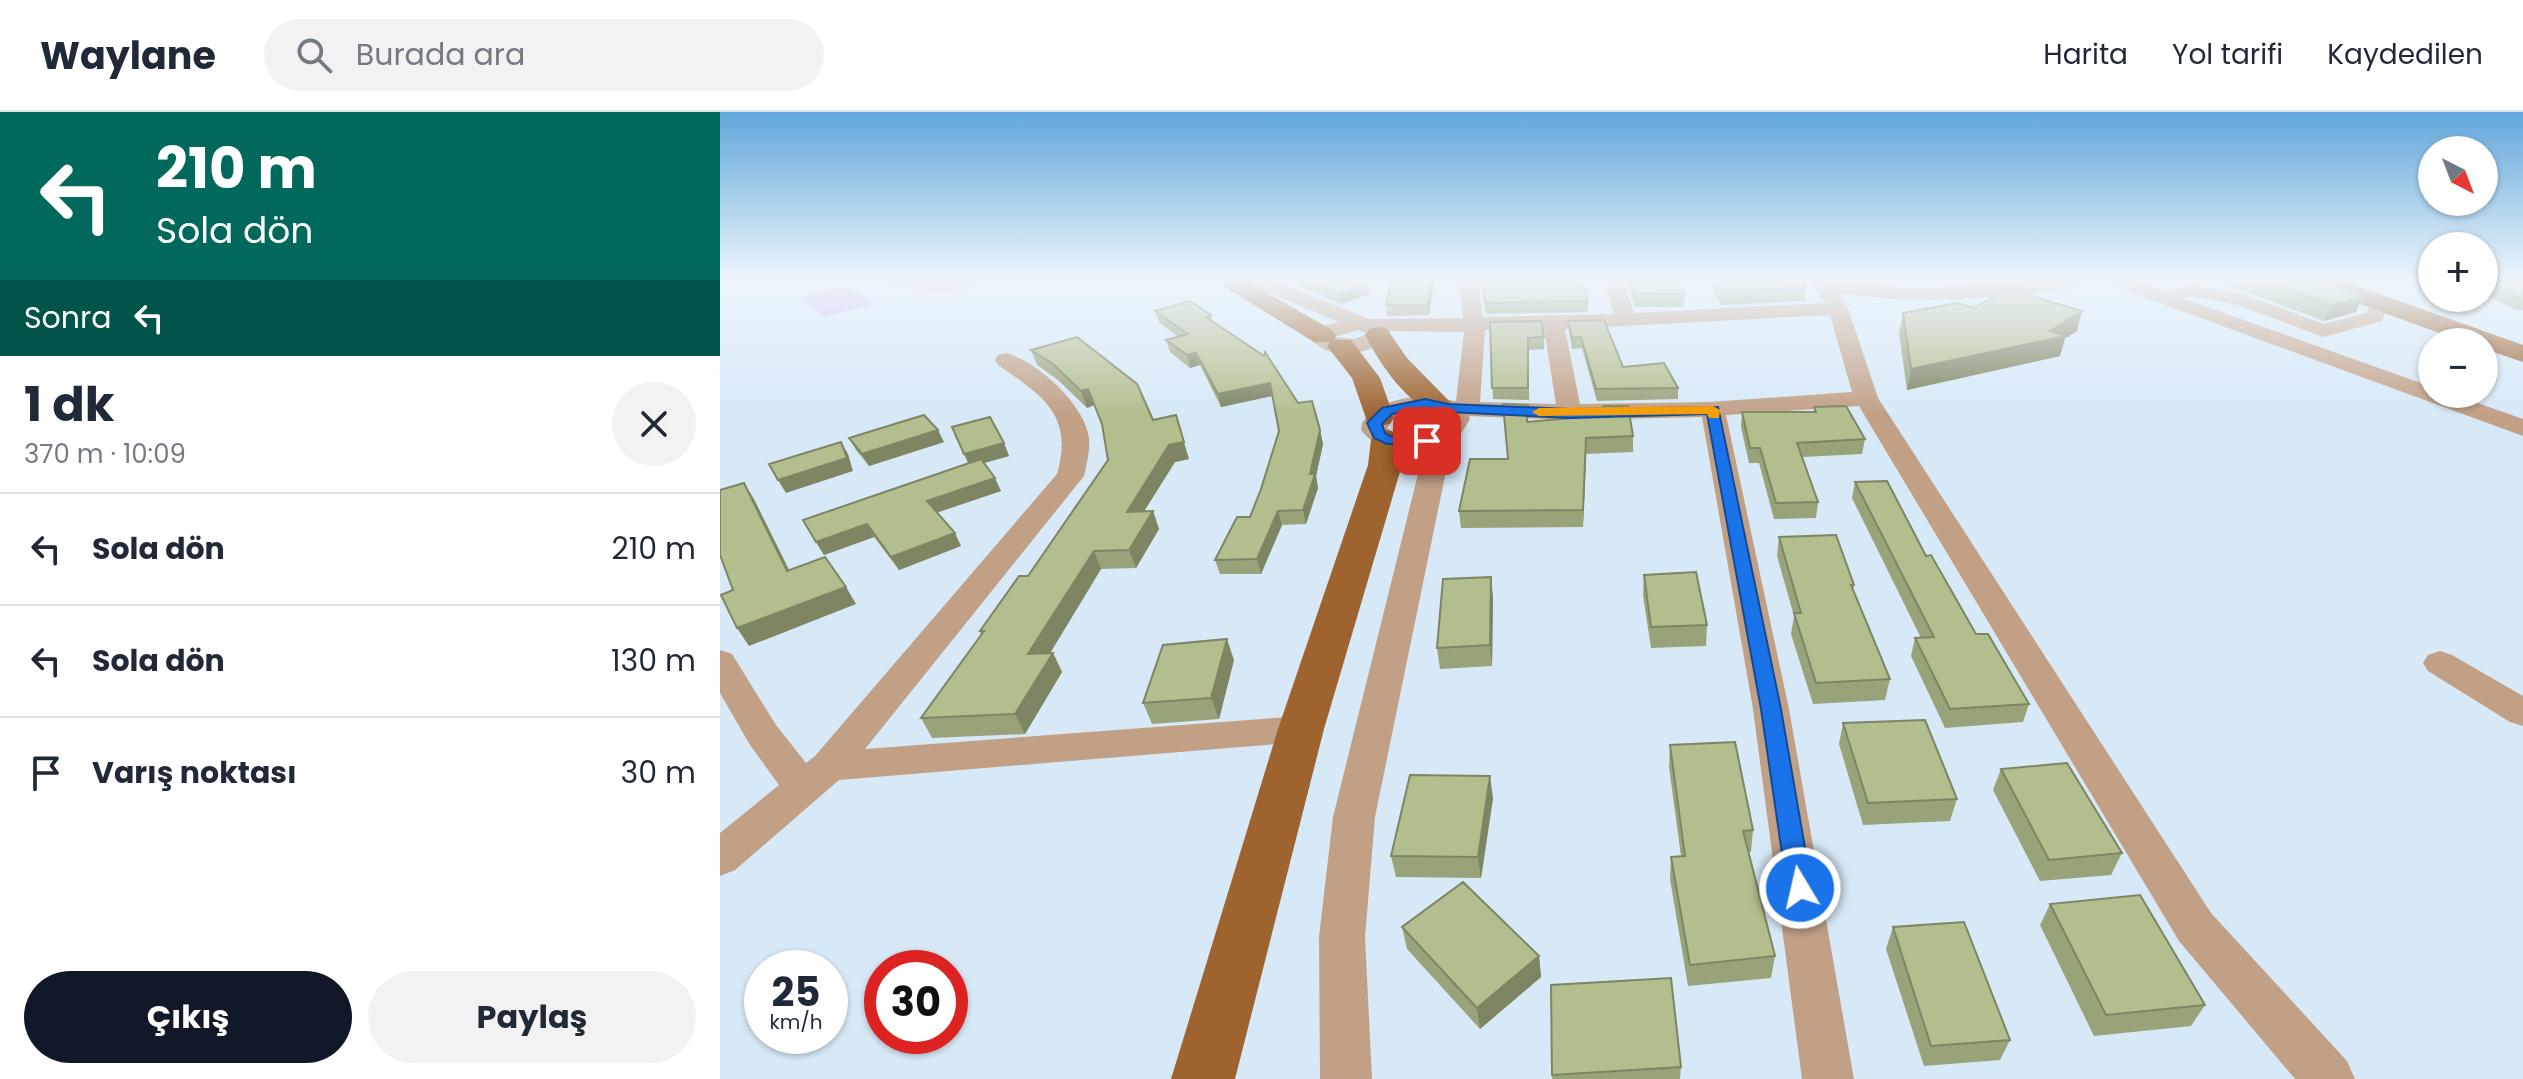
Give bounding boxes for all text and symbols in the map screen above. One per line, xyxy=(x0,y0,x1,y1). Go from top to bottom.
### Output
search box xyxy=(264,19,824,91)
text: Waylane xyxy=(40,29,216,82)
icon: search xyxy=(292,33,336,77)
text: Burada ara xyxy=(356,33,525,76)
text: Harita xyxy=(2043,35,2128,74)
text: Yol tarifi xyxy=(2172,35,2283,74)
text: Kaydedilen xyxy=(2327,35,2483,74)
text: 210 m xyxy=(156,129,317,208)
north arrow xyxy=(2418,136,2498,216)
map controls xyxy=(2418,136,2498,408)
icon: left xyxy=(24,144,128,248)
text: Sola dön xyxy=(156,205,313,256)
button: + xyxy=(2418,232,2498,312)
text: Sonra xyxy=(24,296,111,339)
icon: left xyxy=(127,296,171,340)
button: − xyxy=(2418,328,2498,408)
text: 1 dk xyxy=(24,371,114,438)
button: close xyxy=(612,382,696,466)
pin xyxy=(1393,407,1461,475)
icon: arrive xyxy=(1405,419,1449,463)
text: 370 m · 10:09 xyxy=(24,436,186,472)
icon: left xyxy=(24,527,68,571)
text: Sola dön xyxy=(92,527,225,570)
text: 210 m xyxy=(611,527,696,570)
icon: left xyxy=(24,639,68,683)
text: Sola dön xyxy=(92,639,225,682)
text: 130 m xyxy=(611,639,696,682)
icon: arrive xyxy=(24,751,68,795)
text: Varış noktası xyxy=(92,751,297,794)
text: 30 m xyxy=(621,751,696,794)
position arrow xyxy=(1758,846,1842,930)
speed limit sign: 30 xyxy=(864,950,968,1054)
text: 25 xyxy=(772,964,820,1020)
button: Çıkış xyxy=(24,971,352,1063)
button: Paylaş xyxy=(368,971,696,1063)
text: km/h xyxy=(769,1008,823,1036)

